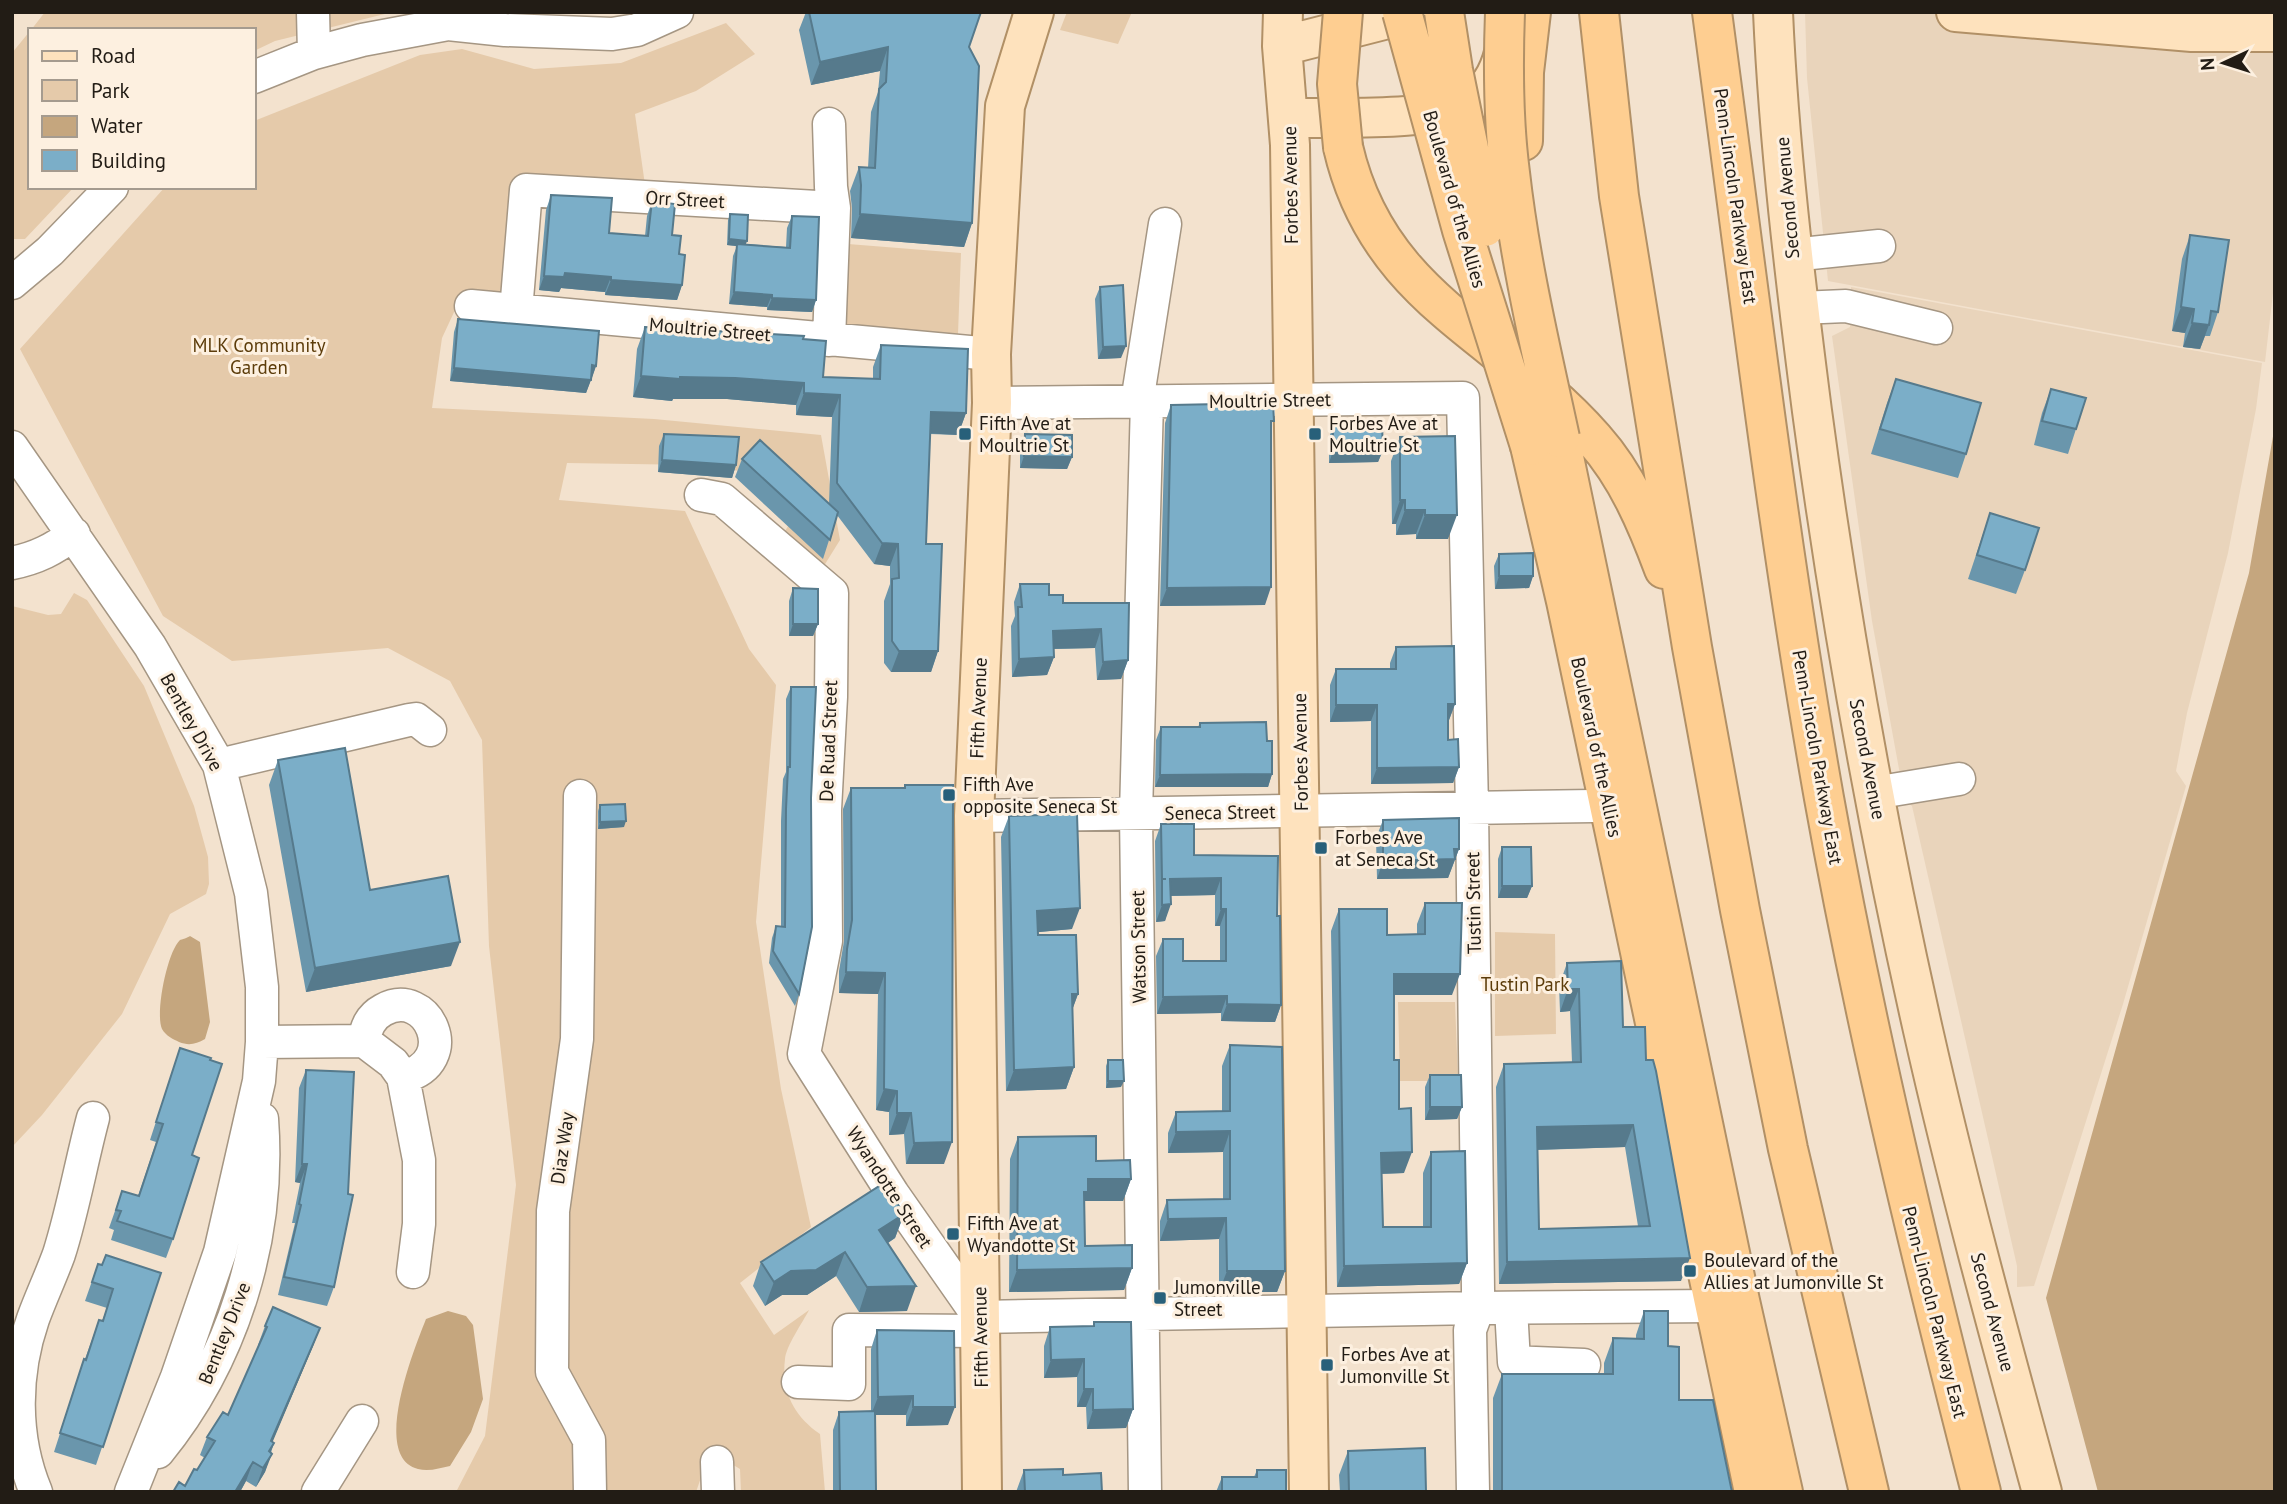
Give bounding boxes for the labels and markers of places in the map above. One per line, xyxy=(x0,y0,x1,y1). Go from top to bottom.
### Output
place label: Fifth Ave at Moultrie St xyxy=(979,411,1072,457)
place label: Forbes Ave at Moultrie St xyxy=(1329,411,1438,457)
marker: Fifth Ave at Moultrie St xyxy=(957,426,973,442)
marker: Forbes Ave at Moultrie St xyxy=(1307,426,1323,442)
place label: Fifth Ave opposite Seneca St xyxy=(963,772,1118,818)
marker: Fifth Ave opposite Seneca St xyxy=(941,787,957,803)
place label: Forbes Ave at Seneca St xyxy=(1335,825,1436,871)
marker: Forbes Ave at Seneca St xyxy=(1313,840,1329,856)
place label: Fifth Ave at Wyandotte St xyxy=(967,1211,1076,1257)
marker: Fifth Ave at Wyandotte St xyxy=(945,1226,961,1242)
place label: Boulevard of the Allies at Jumonville St xyxy=(1704,1248,1884,1294)
marker: Boulevard of the Allies at Jumonville St xyxy=(1682,1263,1698,1279)
place label: Jumonville Street xyxy=(1173,1275,1261,1321)
marker: Jumonville Street xyxy=(1152,1290,1168,1306)
place label: Forbes Ave at Jumonville St xyxy=(1340,1342,1450,1388)
marker: Forbes Ave at Jumonville St xyxy=(1319,1357,1335,1373)

